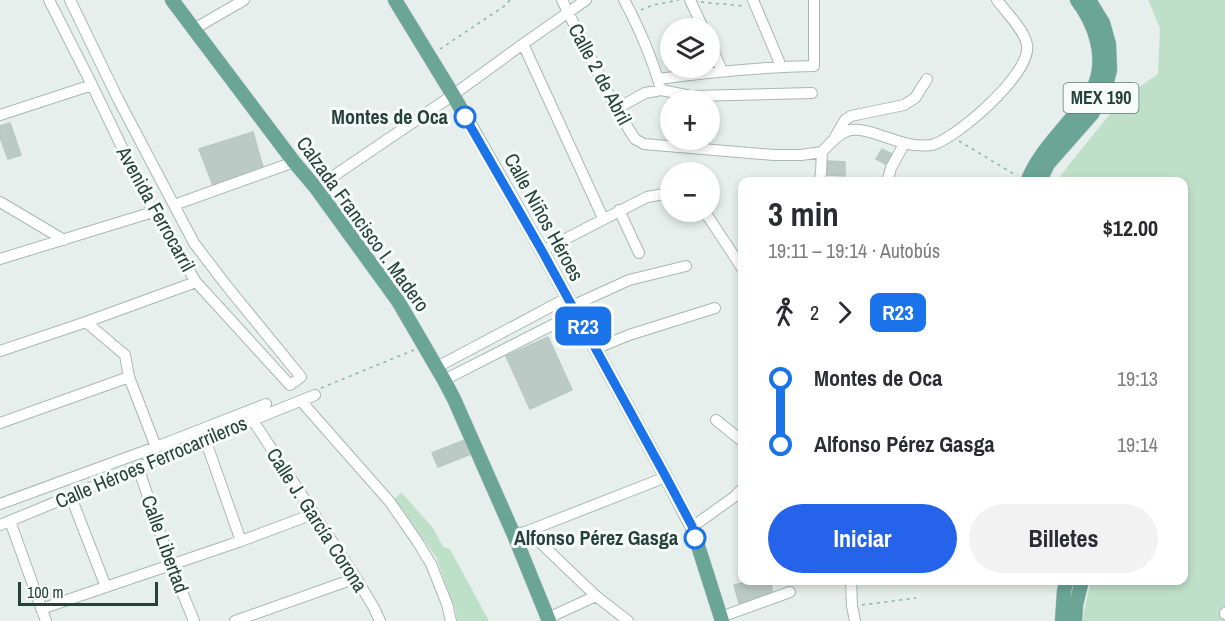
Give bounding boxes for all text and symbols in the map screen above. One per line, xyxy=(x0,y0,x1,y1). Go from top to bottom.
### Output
street label: Calle 2 de Abril xyxy=(562,18,638,129)
map controls xyxy=(660,18,720,222)
button: layers xyxy=(660,18,720,78)
road number: MEX 190 xyxy=(1064,83,1138,113)
button: + xyxy=(660,90,720,150)
place label: Montes de Oca xyxy=(331,103,448,130)
marker: Montes de Oca xyxy=(454,106,476,128)
street label: Calzada Francisco I. Madero xyxy=(291,131,436,317)
street label: Avenida Ferrocarril xyxy=(110,140,202,276)
street label: Calle Niños Héroes xyxy=(498,148,591,285)
button: − xyxy=(660,162,720,222)
text: 3 min xyxy=(768,192,839,236)
text: $12.00 xyxy=(1103,213,1158,243)
text: 19:11 – 19:14 · Autobús xyxy=(768,237,940,264)
icon: walk xyxy=(768,296,801,329)
icon: forward xyxy=(828,296,861,329)
text: R23 xyxy=(882,298,914,327)
text: 2 xyxy=(810,299,819,326)
line badge: R23 xyxy=(548,306,618,346)
text: R23 xyxy=(567,312,599,341)
text: Montes de Oca xyxy=(814,363,942,393)
text: 19:13 xyxy=(1117,365,1158,392)
street label: Calle Héroes Ferrocarrileros xyxy=(51,409,251,514)
text: Alfonso Pérez Gasga xyxy=(814,429,994,459)
text: 19:14 xyxy=(1117,431,1158,458)
street label: Calle J. García Corona xyxy=(261,442,374,597)
street label: Calle Libertad xyxy=(135,491,196,596)
button: Iniciar xyxy=(768,504,957,573)
button: Billetes xyxy=(969,504,1158,573)
place label: Alfonso Pérez Gasga xyxy=(514,524,678,551)
marker: Alfonso Pérez Gasga xyxy=(684,527,706,549)
scale bar xyxy=(18,579,158,606)
text: 100 m xyxy=(27,581,63,603)

